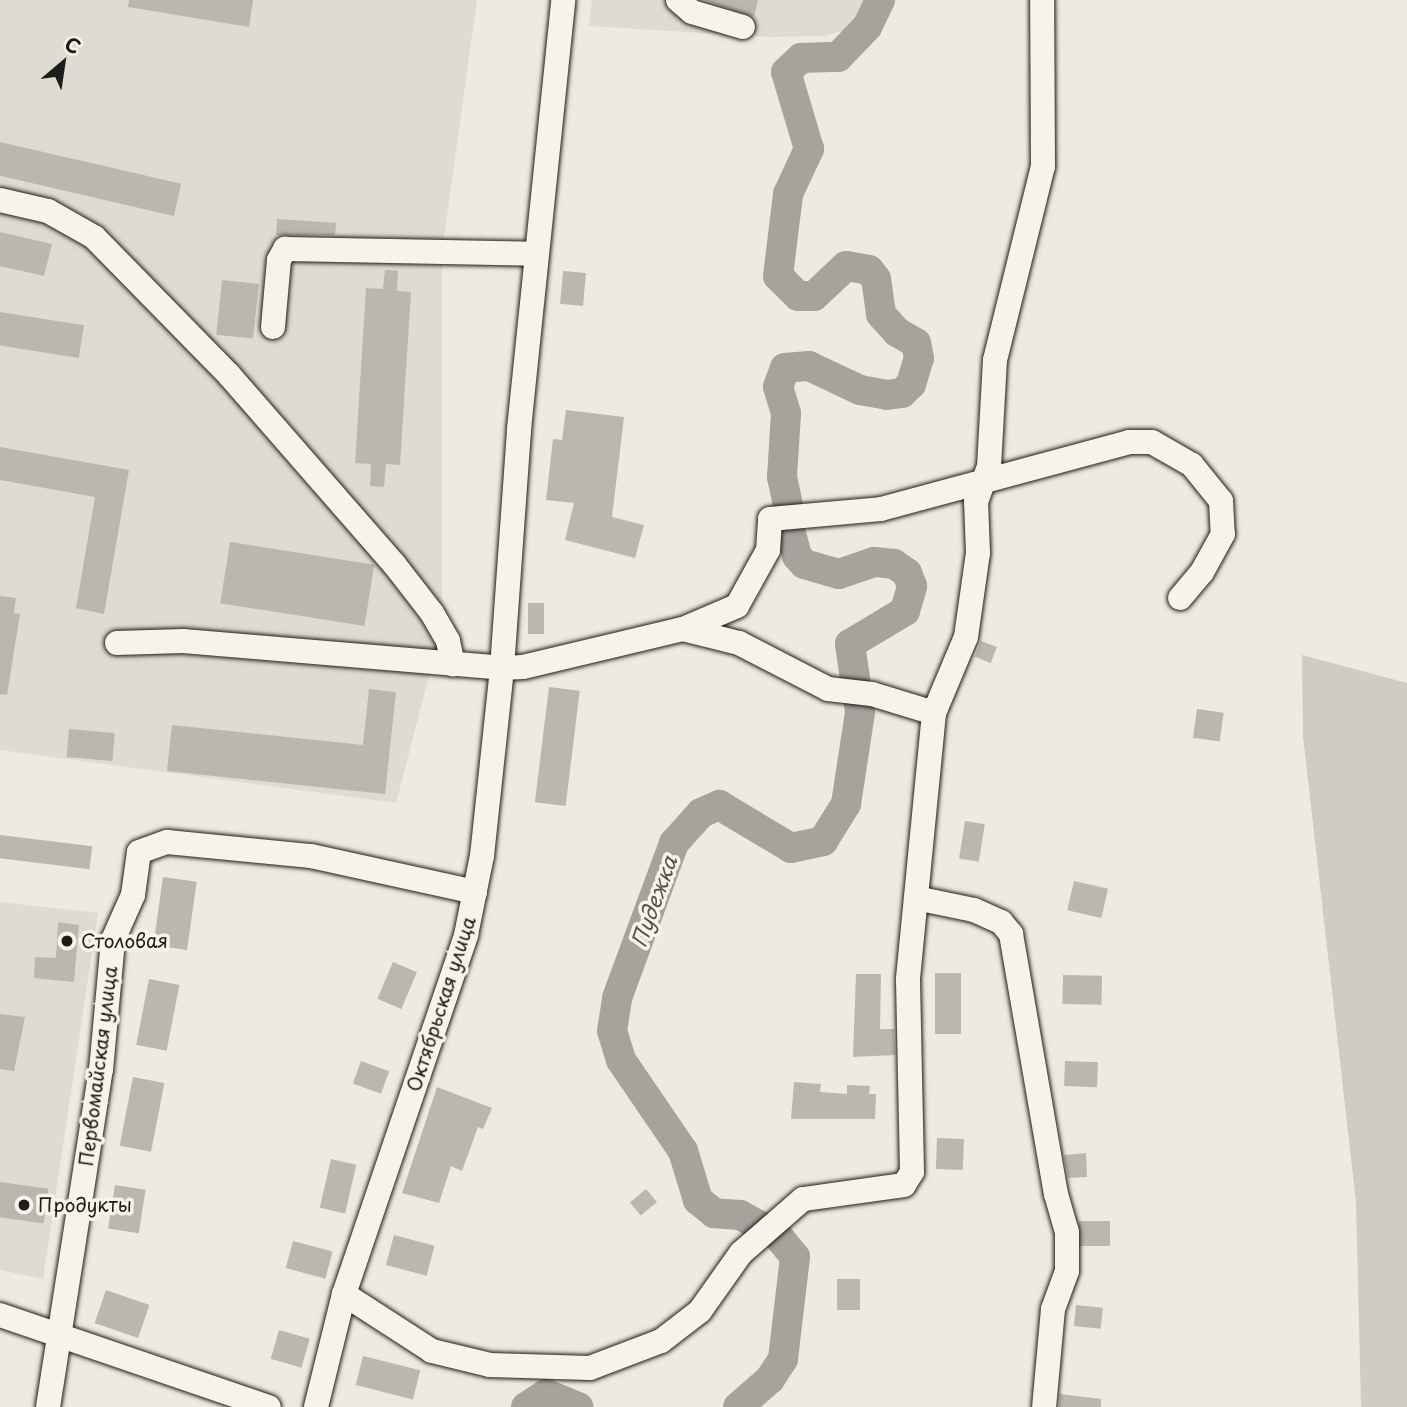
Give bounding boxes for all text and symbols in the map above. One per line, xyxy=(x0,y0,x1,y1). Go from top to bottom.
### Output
north arrow xyxy=(28,28,98,98)
text: С xyxy=(60,29,86,60)
water label: Пудежка xyxy=(625,852,681,950)
street label: Октябрьская улица xyxy=(402,913,480,1095)
place label: Столовая xyxy=(81,930,168,952)
marker: Столовая xyxy=(59,933,75,949)
street label: Первомайская улица xyxy=(74,964,122,1168)
place label: Продукты xyxy=(38,1194,132,1216)
marker: Продукты xyxy=(16,1197,32,1213)

